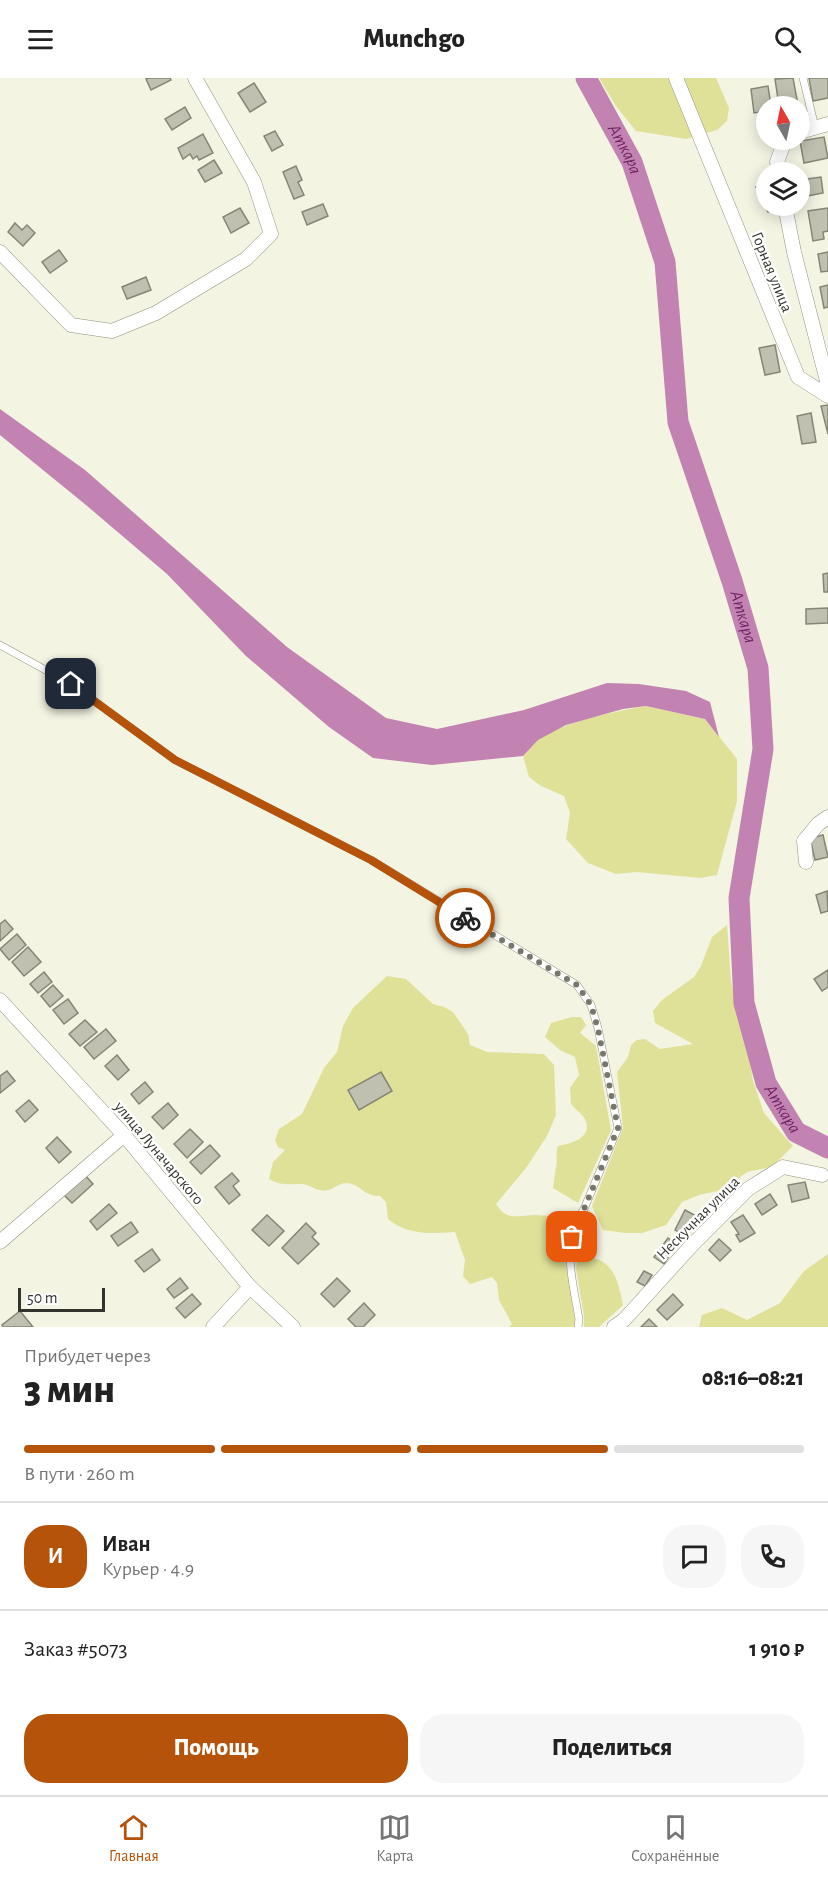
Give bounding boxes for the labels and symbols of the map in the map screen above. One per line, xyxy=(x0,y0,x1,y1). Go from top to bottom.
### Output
north arrow xyxy=(756,96,810,150)
water label: Аткара xyxy=(604,120,644,176)
street label: Горная улица xyxy=(748,230,795,315)
water label: Аткара xyxy=(726,588,759,645)
pin xyxy=(45,658,96,709)
courier xyxy=(435,888,495,948)
water label: Аткара xyxy=(760,1081,804,1137)
street label: улица Луначарского xyxy=(110,1098,207,1208)
street label: Нескучная улица xyxy=(653,1173,743,1263)
pin xyxy=(546,1211,597,1262)
scale bar xyxy=(18,1285,105,1312)

